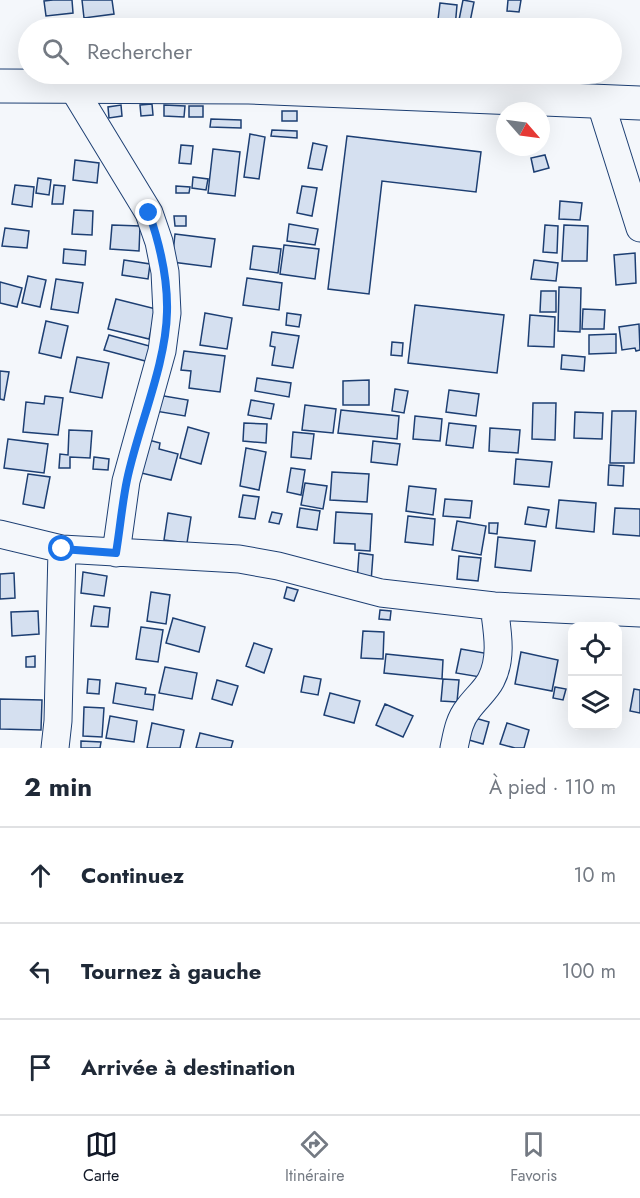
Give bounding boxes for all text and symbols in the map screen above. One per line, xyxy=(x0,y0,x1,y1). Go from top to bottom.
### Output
search box xyxy=(18,18,622,84)
icon: search xyxy=(39,35,72,68)
text: Rechercher xyxy=(87,35,192,67)
north arrow xyxy=(496,102,550,156)
route end xyxy=(135,199,161,225)
route start xyxy=(48,535,74,561)
map controls xyxy=(568,622,622,730)
button: locate xyxy=(568,622,622,676)
button: layers xyxy=(568,676,622,730)
text: 2 min xyxy=(24,768,92,806)
text: À pied · 110 m xyxy=(489,773,616,802)
icon: ahead xyxy=(24,859,57,892)
text: Continuez xyxy=(81,859,184,891)
text: 10 m xyxy=(573,861,616,890)
icon: left xyxy=(24,955,57,988)
text: Tournez à gauche xyxy=(81,955,261,987)
text: 100 m xyxy=(561,957,616,986)
icon: arrive xyxy=(24,1051,57,1084)
text: Arrivée à destination xyxy=(81,1051,295,1083)
tab: Carte xyxy=(83,1128,119,1187)
tab: Itinéraire xyxy=(285,1128,344,1187)
tab: Favoris xyxy=(510,1128,557,1187)

